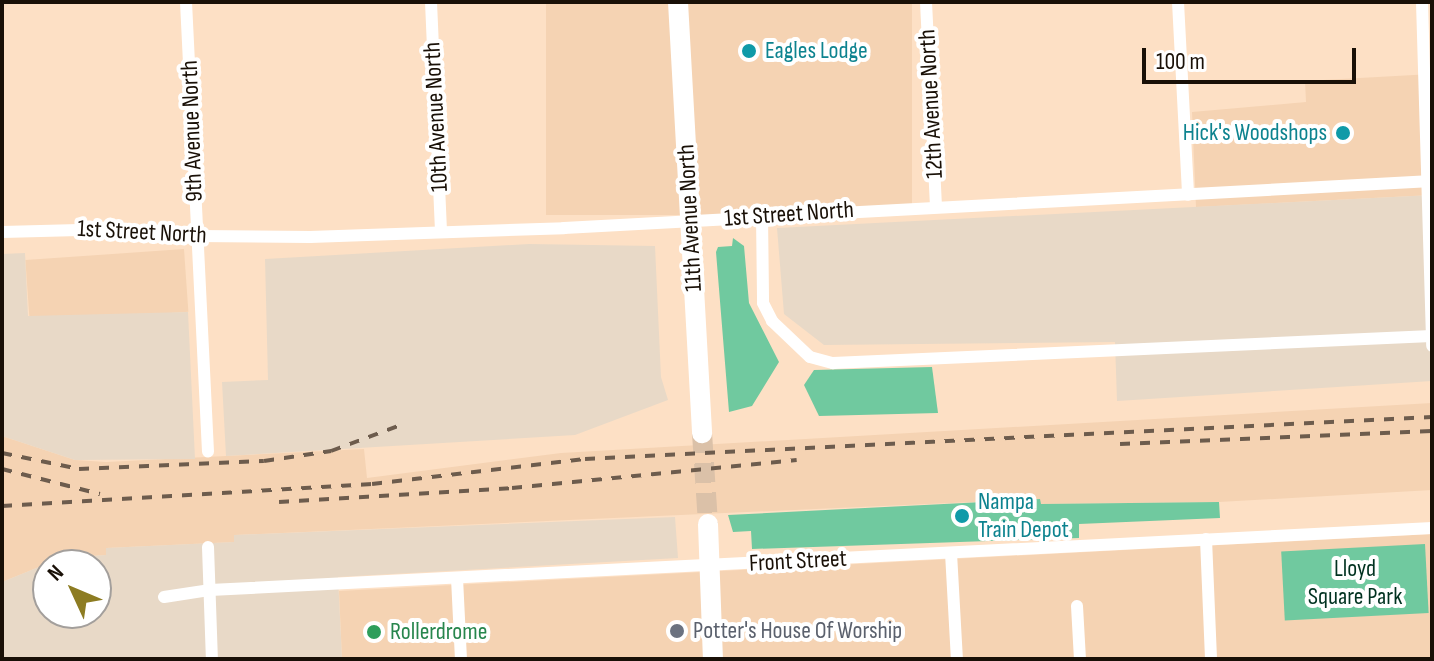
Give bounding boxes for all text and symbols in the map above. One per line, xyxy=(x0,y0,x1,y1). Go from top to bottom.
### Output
street label: 12th Avenue North xyxy=(913,29,949,179)
scale bar xyxy=(1146,32,1360,82)
place label: Eagles Lodge xyxy=(765,37,868,65)
street label: 10th Avenue North xyxy=(418,41,454,193)
marker: Eagles Lodge xyxy=(740,42,758,60)
text: 100 m xyxy=(1156,47,1205,76)
street label: 9th Avenue North xyxy=(175,60,209,202)
place label: Hick's Woodshops xyxy=(1183,119,1327,147)
marker: Hick's Woodshops xyxy=(1334,124,1352,142)
street label: 11th Avenue North xyxy=(672,144,708,292)
street label: 1st Street North xyxy=(723,195,855,233)
street label: 1st Street North xyxy=(77,214,207,250)
place label: Nampa Train Depot xyxy=(978,488,1069,544)
marker: Nampa Train Depot xyxy=(953,507,971,525)
street label: Front Street xyxy=(748,544,848,578)
north arrow xyxy=(32,549,112,629)
park label: Lloyd Square Park xyxy=(1308,555,1402,611)
text: N xyxy=(42,560,70,587)
place label: Potter's House Of Worship xyxy=(693,617,902,645)
place label: Rollerdrome xyxy=(390,618,487,646)
marker: Potter's House Of Worship xyxy=(668,622,686,640)
marker: Rollerdrome xyxy=(365,623,383,641)

